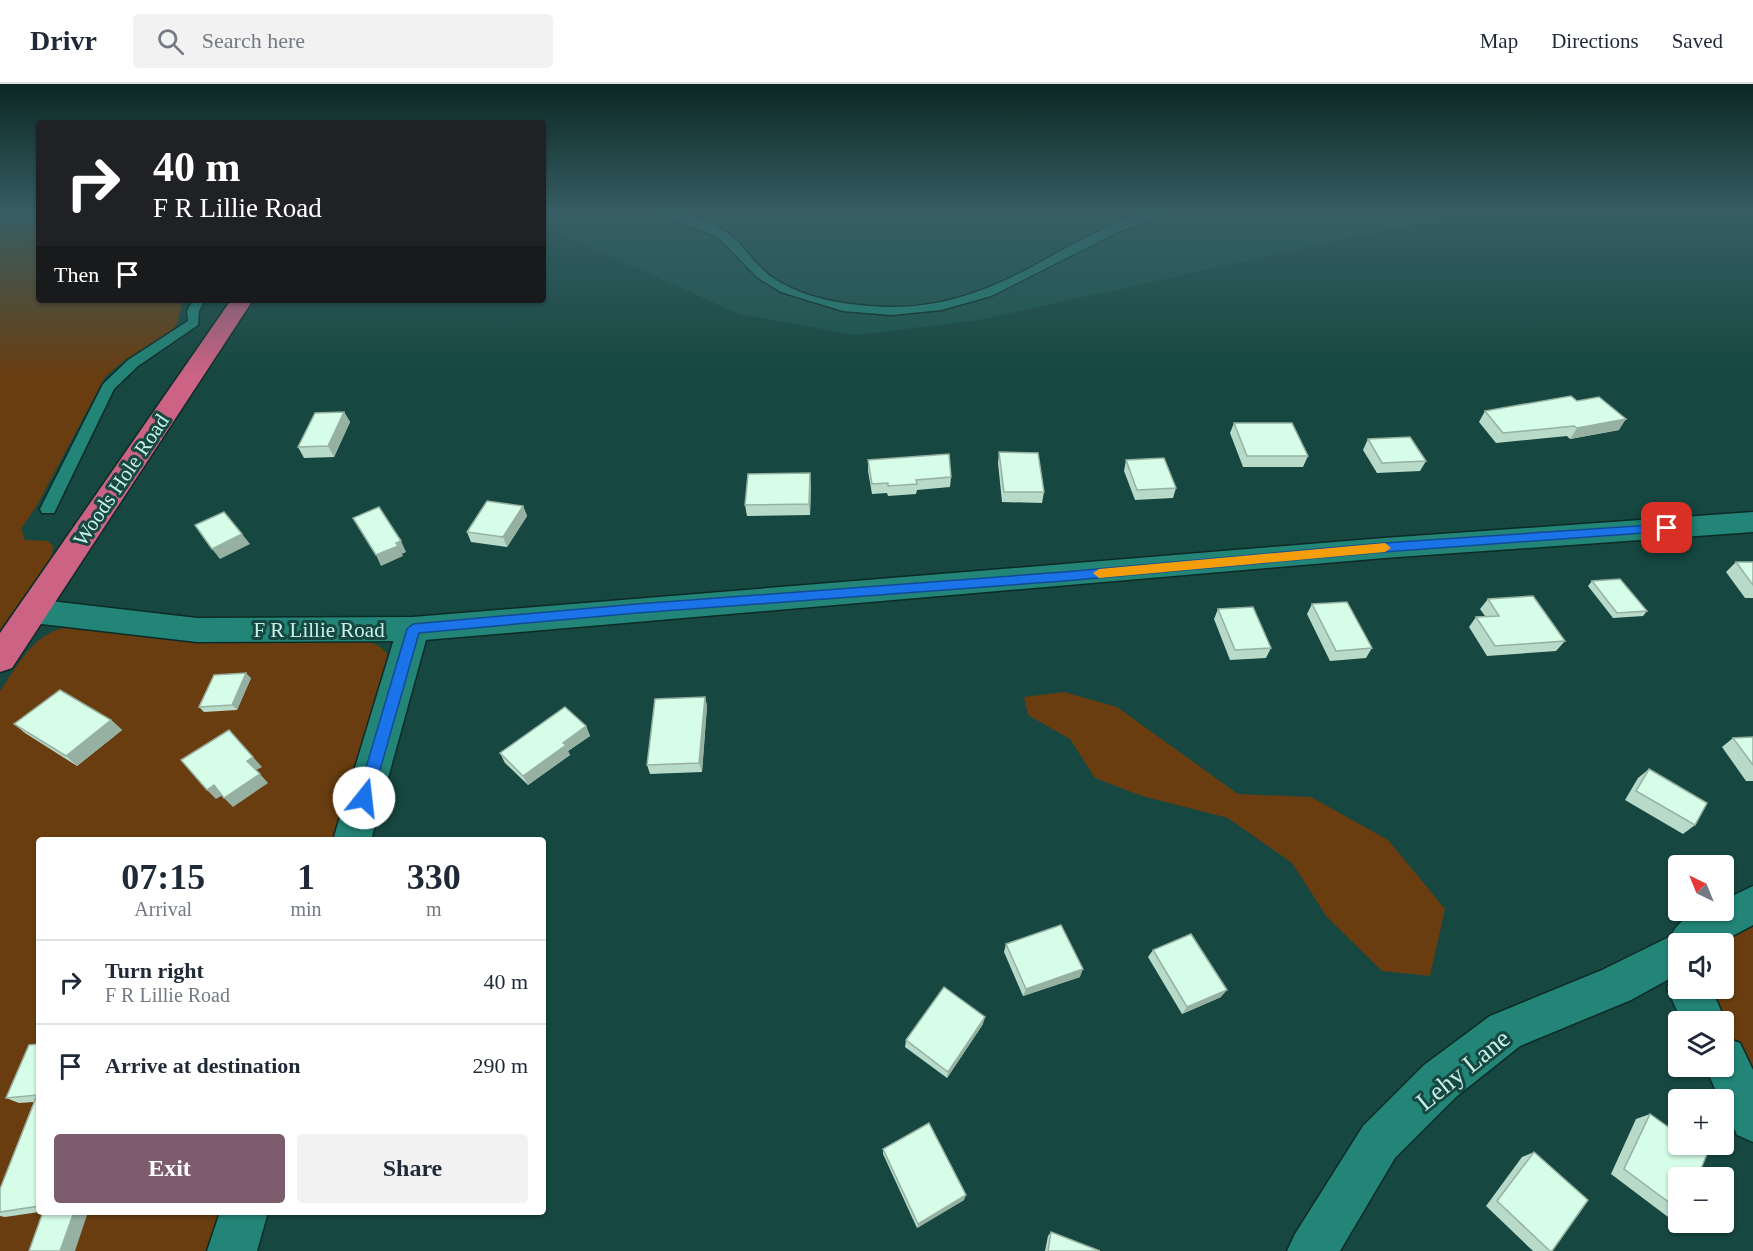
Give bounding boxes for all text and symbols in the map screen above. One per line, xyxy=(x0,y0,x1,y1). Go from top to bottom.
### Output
search box xyxy=(133,14,553,68)
text: Drivr xyxy=(30,25,97,56)
icon: search xyxy=(154,25,187,58)
text: Search here xyxy=(202,28,305,53)
text: Map xyxy=(1480,29,1518,53)
text: Directions xyxy=(1551,29,1639,53)
text: Saved xyxy=(1672,29,1723,53)
icon: right xyxy=(54,144,132,222)
text: 40 m xyxy=(153,144,241,190)
text: F R Lillie Road xyxy=(153,193,322,223)
icon: arrive xyxy=(111,258,144,291)
text: Then xyxy=(54,262,99,287)
street label: Woods Hole Road xyxy=(68,409,174,550)
pin xyxy=(1641,502,1692,553)
icon: arrive xyxy=(1650,511,1683,544)
street label: F R Lillie Road xyxy=(253,618,385,642)
position arrow xyxy=(332,766,396,830)
north arrow xyxy=(1668,855,1734,921)
map controls xyxy=(1668,855,1734,1233)
text: 07:15 xyxy=(121,857,205,897)
text: 1 xyxy=(297,857,315,897)
text: 330 xyxy=(407,857,461,897)
text: Arrival xyxy=(134,898,192,920)
text: min xyxy=(290,898,322,920)
text: m xyxy=(426,898,442,920)
button: sound xyxy=(1668,933,1734,999)
text: Turn right xyxy=(105,958,204,983)
icon: right xyxy=(54,966,87,999)
text: 40 m xyxy=(483,969,528,994)
text: F R Lillie Road xyxy=(105,984,230,1006)
button: layers xyxy=(1668,1011,1734,1077)
street label: Lehy Lane xyxy=(1410,1024,1516,1116)
icon: arrive xyxy=(54,1050,87,1083)
text: Arrive at destination xyxy=(105,1053,301,1078)
text: 290 m xyxy=(472,1053,528,1078)
button: + xyxy=(1668,1089,1734,1155)
button: Exit xyxy=(54,1134,285,1203)
button: Share xyxy=(297,1134,528,1203)
button: − xyxy=(1668,1167,1734,1233)

